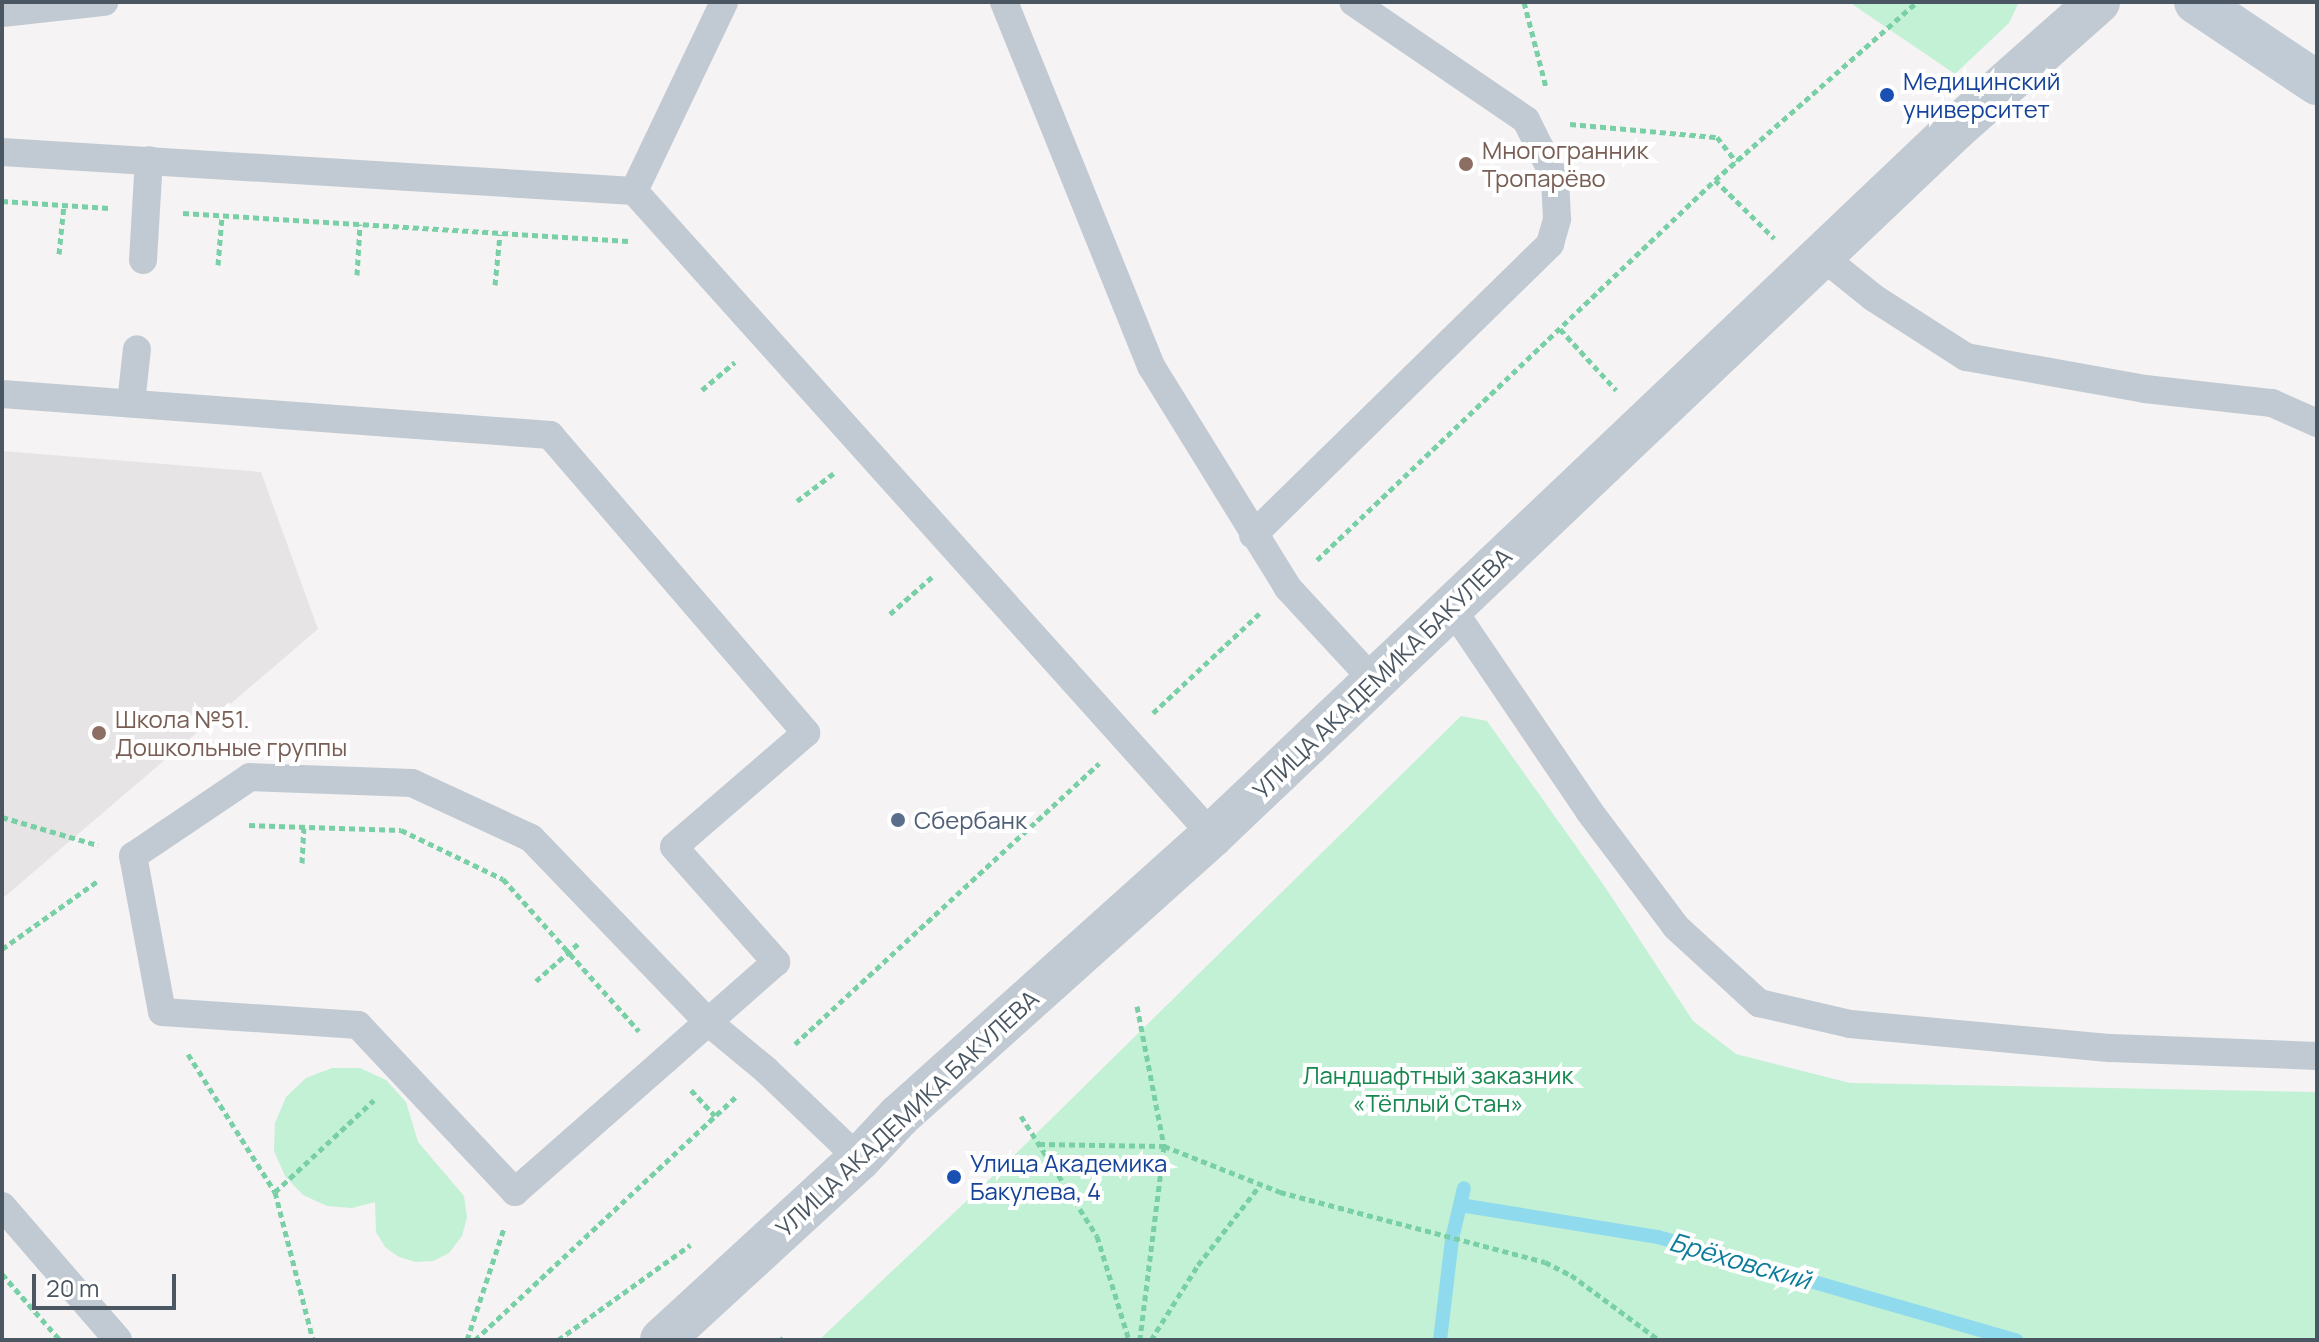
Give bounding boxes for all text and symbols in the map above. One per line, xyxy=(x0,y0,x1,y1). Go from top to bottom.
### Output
place label: Медицинский университет xyxy=(1903,67,2060,123)
marker: Медицинский университет xyxy=(1878,86,1896,104)
place label: Многогранник Тропарёво xyxy=(1482,136,1648,192)
marker: Многогранник Тропарёво xyxy=(1457,155,1475,173)
street label: УЛИЦА АКАДЕМИКА БАКУЛЕВА xyxy=(1247,542,1517,804)
place label: Школа №51. Дошкольные группы xyxy=(115,705,347,761)
marker: Школа №51. Дошкольные группы xyxy=(90,724,108,742)
place label: Сбербанк xyxy=(914,806,1027,834)
marker: Сбербанк xyxy=(889,811,907,829)
street label: УЛИЦА АКАДЕМИКА БАКУЛЕВА xyxy=(770,984,1044,1242)
park label: Ландшафтный заказник «Тёплый Стан» xyxy=(1303,1061,1573,1117)
place label: Улица Академика Бакулева, 4 xyxy=(970,1149,1167,1205)
marker: Улица Академика Бакулева, 4 xyxy=(945,1168,963,1186)
water label: Брёховский xyxy=(1666,1226,1814,1296)
scale bar xyxy=(36,1258,180,1308)
text: 20 m xyxy=(46,1271,99,1304)

